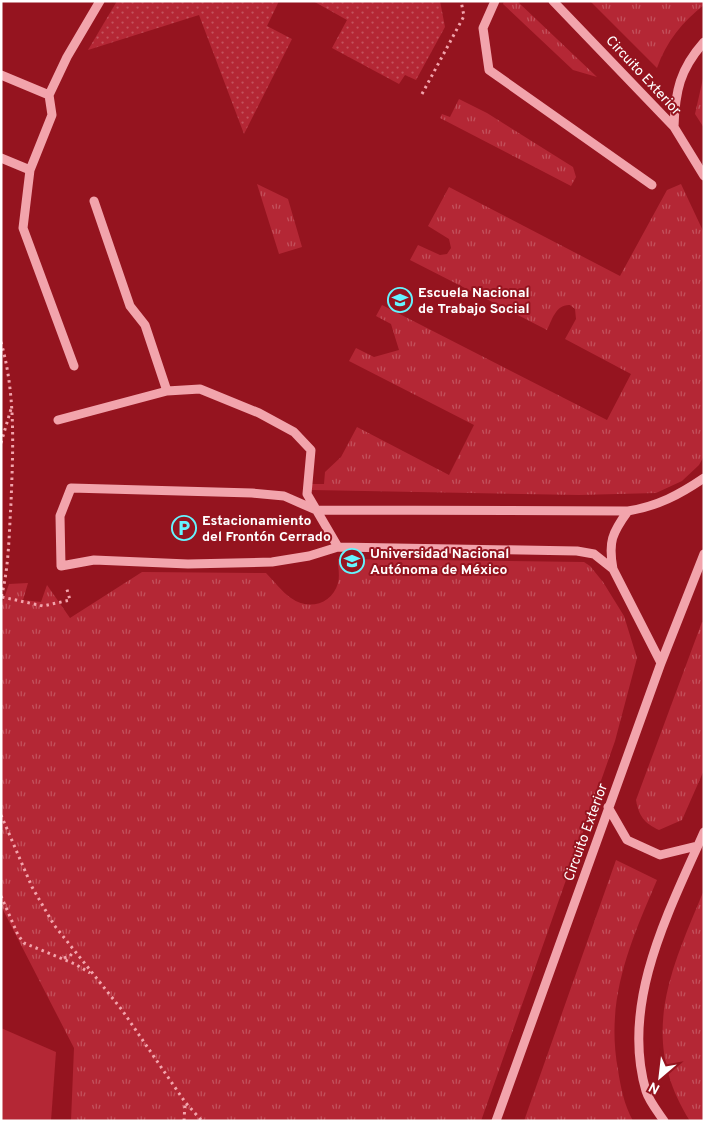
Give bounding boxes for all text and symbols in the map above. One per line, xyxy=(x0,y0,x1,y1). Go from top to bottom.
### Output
street label: Circuito Exterior xyxy=(602,33,685,120)
place label: Escuela Nacional de Trabajo Social xyxy=(418,285,530,318)
school or university icon: Escuela Nacional de Trabajo Social xyxy=(387,287,413,313)
place label: Estacionamiento del Frontón Cerrado xyxy=(202,513,331,546)
parking icon: Estacionamiento del Frontón Cerrado xyxy=(171,515,197,541)
place label: Universidad Nacional Autónoma de México xyxy=(370,546,509,579)
school or university icon: Universidad Nacional Autónoma de México xyxy=(339,548,365,574)
street label: Circuito Exterior xyxy=(561,781,612,884)
north arrow xyxy=(635,1052,685,1102)
text: N xyxy=(646,1077,663,1097)

